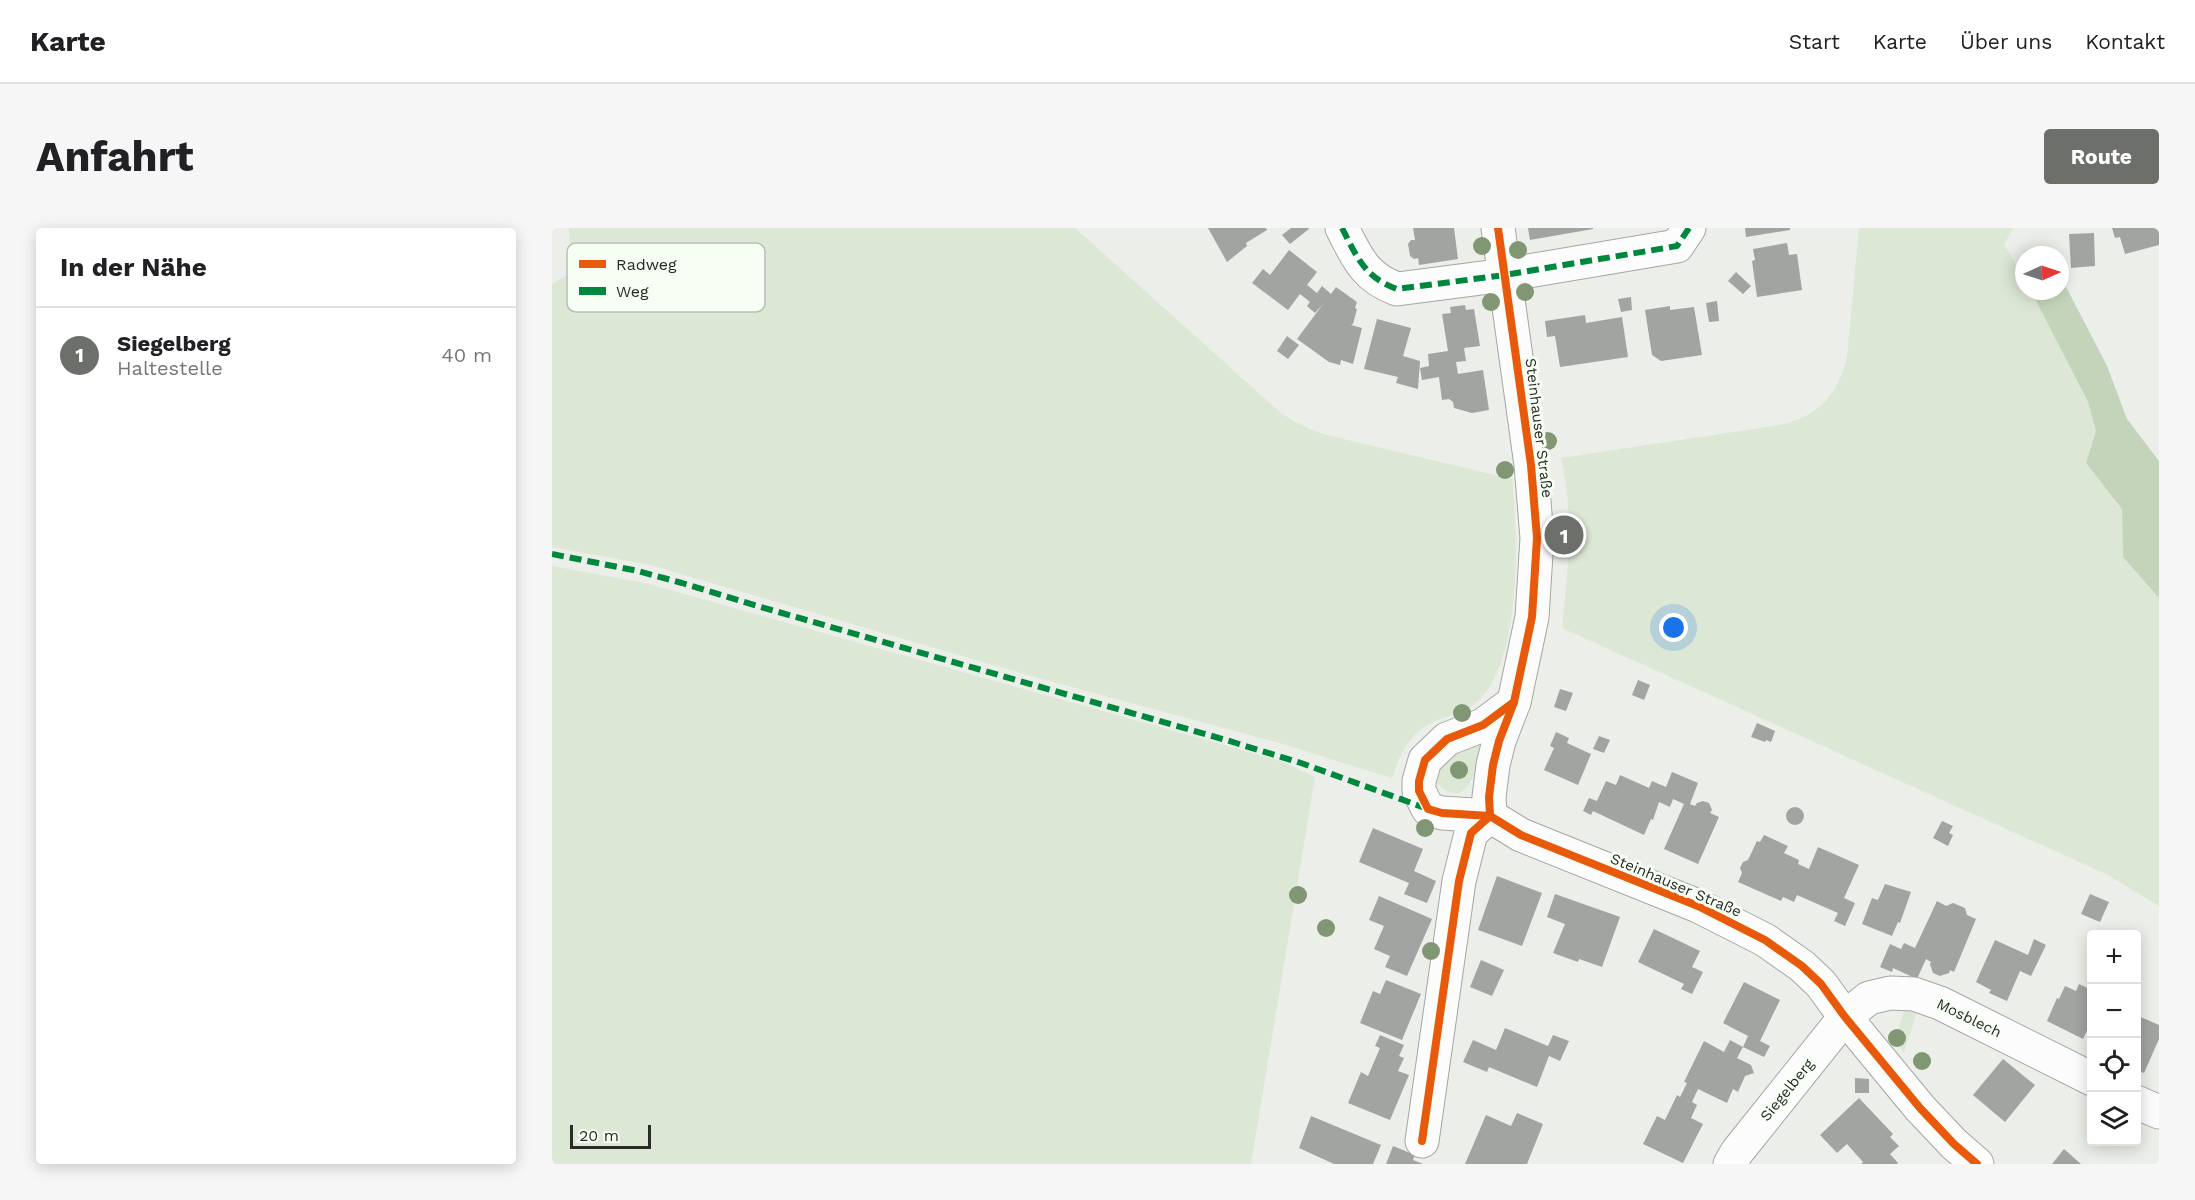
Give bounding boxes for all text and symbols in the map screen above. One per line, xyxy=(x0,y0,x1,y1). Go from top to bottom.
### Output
text: Karte xyxy=(30,25,106,58)
text: Start xyxy=(1789,29,1840,54)
text: Karte xyxy=(1873,29,1927,54)
text: Über uns xyxy=(1960,29,2052,54)
text: Kontakt xyxy=(2085,29,2165,54)
button: Route xyxy=(2044,129,2159,184)
text: Anfahrt xyxy=(36,132,194,181)
legend xyxy=(567,243,765,312)
north arrow xyxy=(2015,246,2069,300)
text: In der Nähe xyxy=(60,252,207,282)
text: Radweg xyxy=(616,255,677,274)
text: Weg xyxy=(616,282,649,301)
text: Siegelberg xyxy=(117,331,231,356)
text: 1 xyxy=(75,343,84,367)
text: 40 m xyxy=(441,343,492,367)
text: Haltestelle xyxy=(117,356,223,380)
street label: Steinhauser Straße xyxy=(1522,357,1556,499)
pin: 1 xyxy=(1544,512,1584,558)
your location xyxy=(1659,613,1688,642)
street label: Steinhauser Straße xyxy=(1608,849,1744,921)
map controls xyxy=(2087,930,2141,1146)
button: + xyxy=(2087,930,2141,984)
button: − xyxy=(2087,984,2141,1038)
street label: Mosblech xyxy=(1934,995,2004,1041)
button: locate xyxy=(2087,1038,2141,1092)
street label: Siegelberg xyxy=(1756,1055,1818,1125)
button: layers xyxy=(2087,1092,2141,1146)
scale bar xyxy=(570,1122,651,1150)
text: 20 m xyxy=(579,1126,619,1145)

